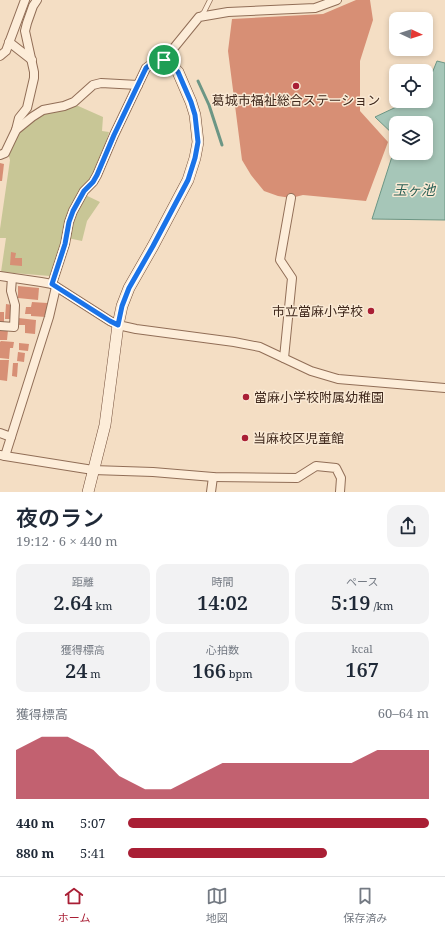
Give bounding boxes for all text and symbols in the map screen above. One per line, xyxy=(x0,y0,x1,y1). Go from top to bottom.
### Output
north arrow xyxy=(389,12,433,56)
map controls xyxy=(389,12,433,160)
pin xyxy=(147,43,181,77)
icon: arrive xyxy=(153,49,175,71)
button: locate xyxy=(389,64,433,108)
marker: 葛城市福祉総合ステーション xyxy=(291,81,301,91)
place label: 葛城市福祉総合ステーション xyxy=(212,91,380,109)
button: layers xyxy=(389,116,433,160)
water label: 玉ヶ池 xyxy=(393,180,437,199)
place label: 市立當麻小学校 xyxy=(272,302,363,320)
marker: 市立當麻小学校 xyxy=(366,306,376,316)
place label: 當麻小学校附属幼稚園 xyxy=(254,388,384,406)
marker: 當麻小学校附属幼稚園 xyxy=(241,392,251,402)
place label: 当麻校区児童館 xyxy=(253,429,344,447)
marker: 当麻校区児童館 xyxy=(240,433,250,443)
text: 夜のラン xyxy=(16,502,104,532)
button: share xyxy=(387,505,429,547)
text: 19:12 · 6 × 440 m xyxy=(16,532,118,550)
text: 距離 xyxy=(72,574,94,589)
text: 時間 xyxy=(211,574,233,589)
text: ペース xyxy=(346,574,378,589)
text: 2.64 xyxy=(53,589,93,616)
text: 14:02 xyxy=(197,589,248,616)
text: 5:19 xyxy=(331,589,371,616)
text: km xyxy=(93,598,112,613)
text: /km xyxy=(371,598,393,613)
text: kcal xyxy=(352,641,373,656)
text: 獲得標高 xyxy=(61,642,105,657)
text: 心拍数 xyxy=(206,642,239,657)
text: 167 xyxy=(345,656,379,683)
text: 24 xyxy=(65,657,87,684)
text: 166 xyxy=(192,657,226,684)
text: m xyxy=(87,666,101,681)
text: bpm xyxy=(226,666,253,681)
text: 60–64 m xyxy=(378,704,429,722)
text: 獲得標高 xyxy=(16,705,68,723)
text: 440 m xyxy=(16,814,54,832)
text: 5:07 xyxy=(80,814,106,832)
text: 880 m xyxy=(16,844,54,862)
text: 5:41 xyxy=(80,844,106,862)
tab: ホーム xyxy=(58,885,90,925)
tab: 地図 xyxy=(206,885,228,925)
tab: 保存済み xyxy=(343,885,387,925)

